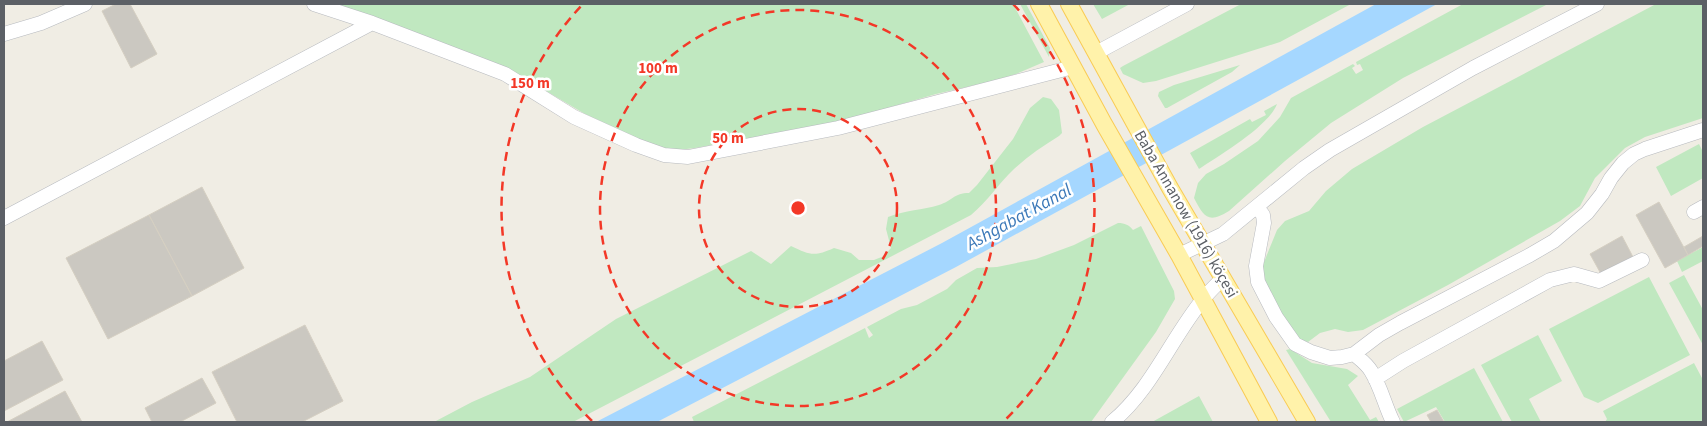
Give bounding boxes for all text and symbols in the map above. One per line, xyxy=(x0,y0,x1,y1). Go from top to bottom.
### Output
text: 100 m xyxy=(638,58,678,79)
text: 150 m xyxy=(510,73,550,94)
street label: Baba Annanow (1916) köçesi xyxy=(1129,126,1243,302)
text: 50 m xyxy=(712,128,744,149)
water label: Ashgabat Kanal xyxy=(961,177,1077,257)
centre of rings xyxy=(789,199,807,217)

